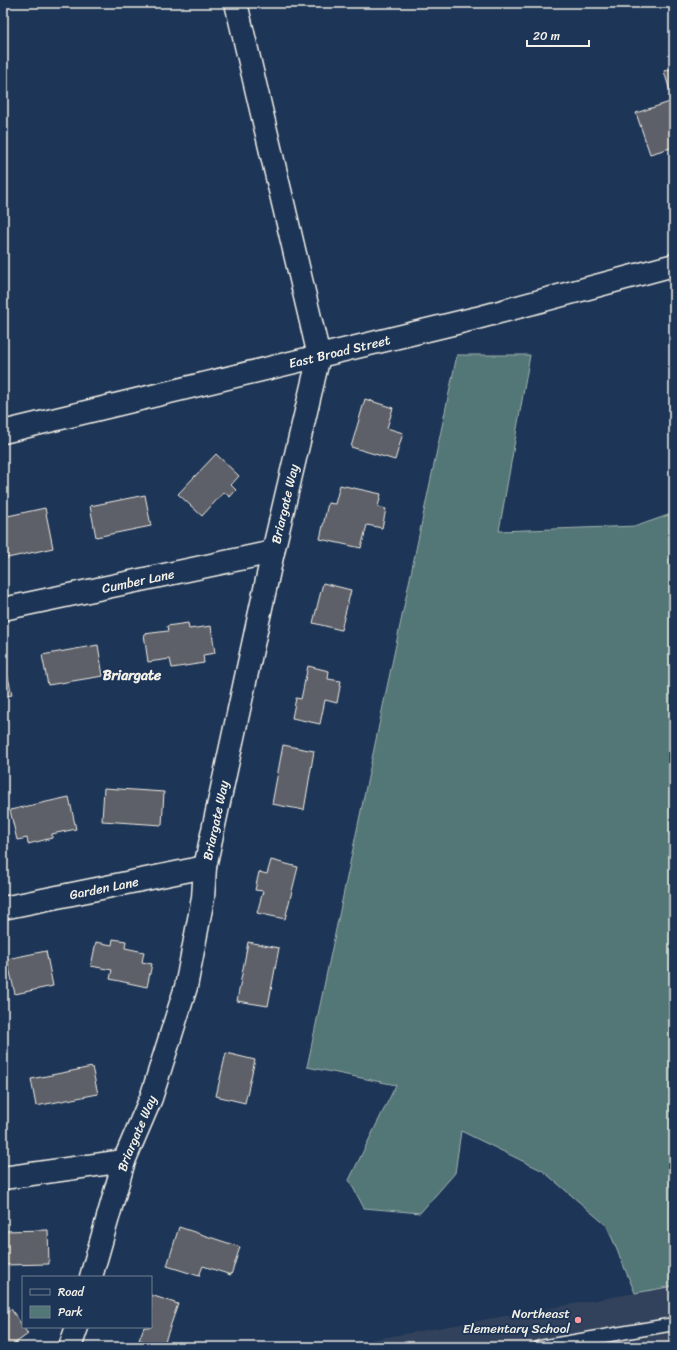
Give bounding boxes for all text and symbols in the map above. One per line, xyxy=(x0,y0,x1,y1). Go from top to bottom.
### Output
scale bar xyxy=(527,22,589,48)
text: 20 m xyxy=(533,25,560,47)
street label: East Broad Street xyxy=(286,328,393,374)
street label: Briargate Way xyxy=(264,461,305,546)
street label: Cumber Lane xyxy=(100,562,177,599)
district label: Briargate xyxy=(103,663,162,688)
street label: Briargate Way xyxy=(195,778,235,862)
street label: Garden Lane xyxy=(67,869,141,906)
street label: Briargate Way xyxy=(110,1091,163,1174)
legend xyxy=(22,1276,152,1328)
text: Road xyxy=(58,1281,85,1303)
text: Park xyxy=(58,1301,83,1323)
place label: Northeast Elementary School xyxy=(463,1302,570,1340)
marker: Northeast Elementary School xyxy=(573,1315,583,1325)

